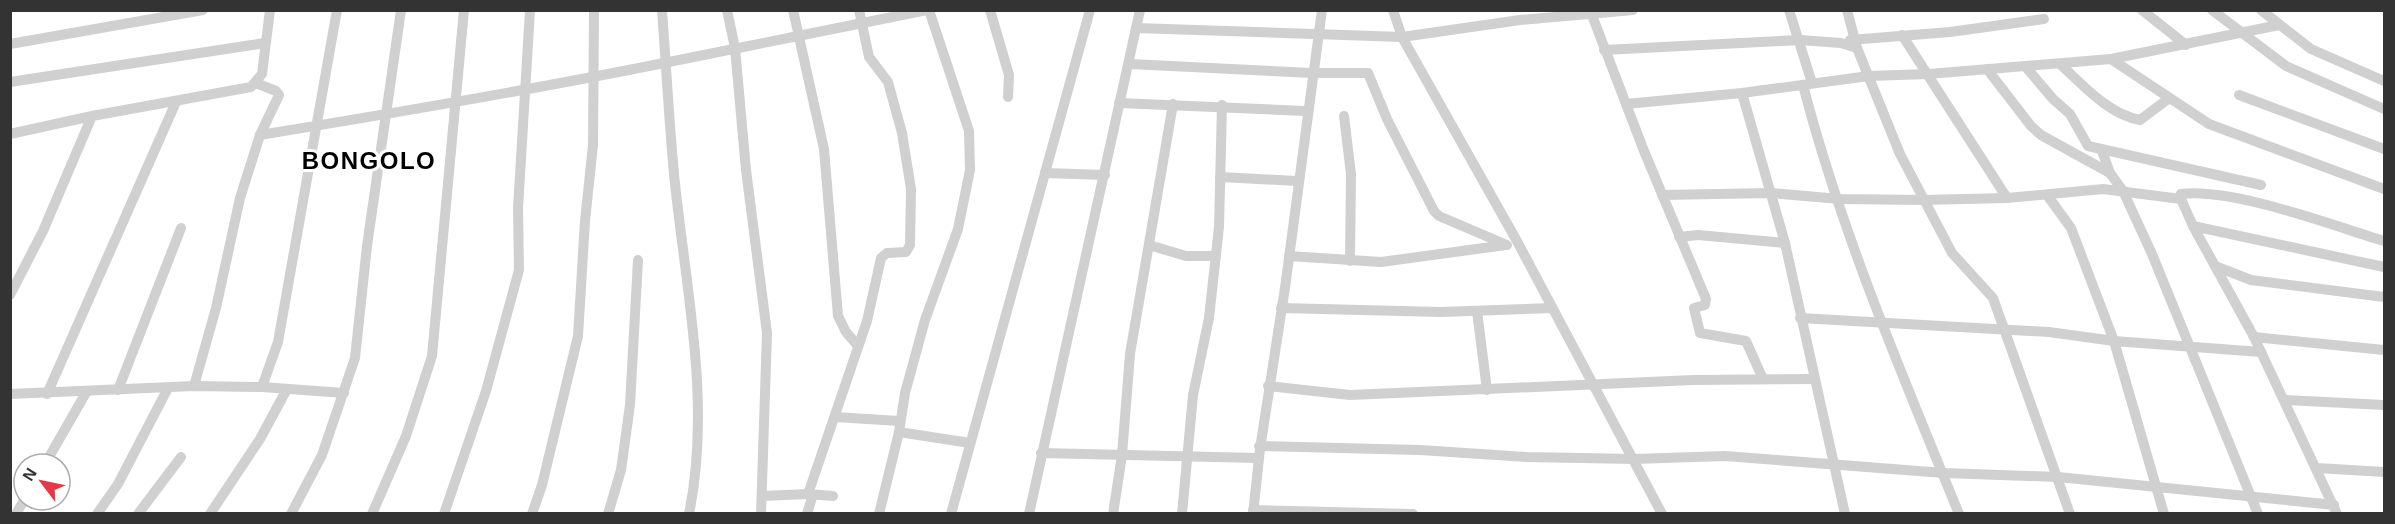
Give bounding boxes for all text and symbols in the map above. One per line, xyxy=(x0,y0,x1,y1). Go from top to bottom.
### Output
district label: BONGOLO xyxy=(302,147,436,174)
north arrow xyxy=(12,452,72,512)
text: N xyxy=(19,465,40,484)

